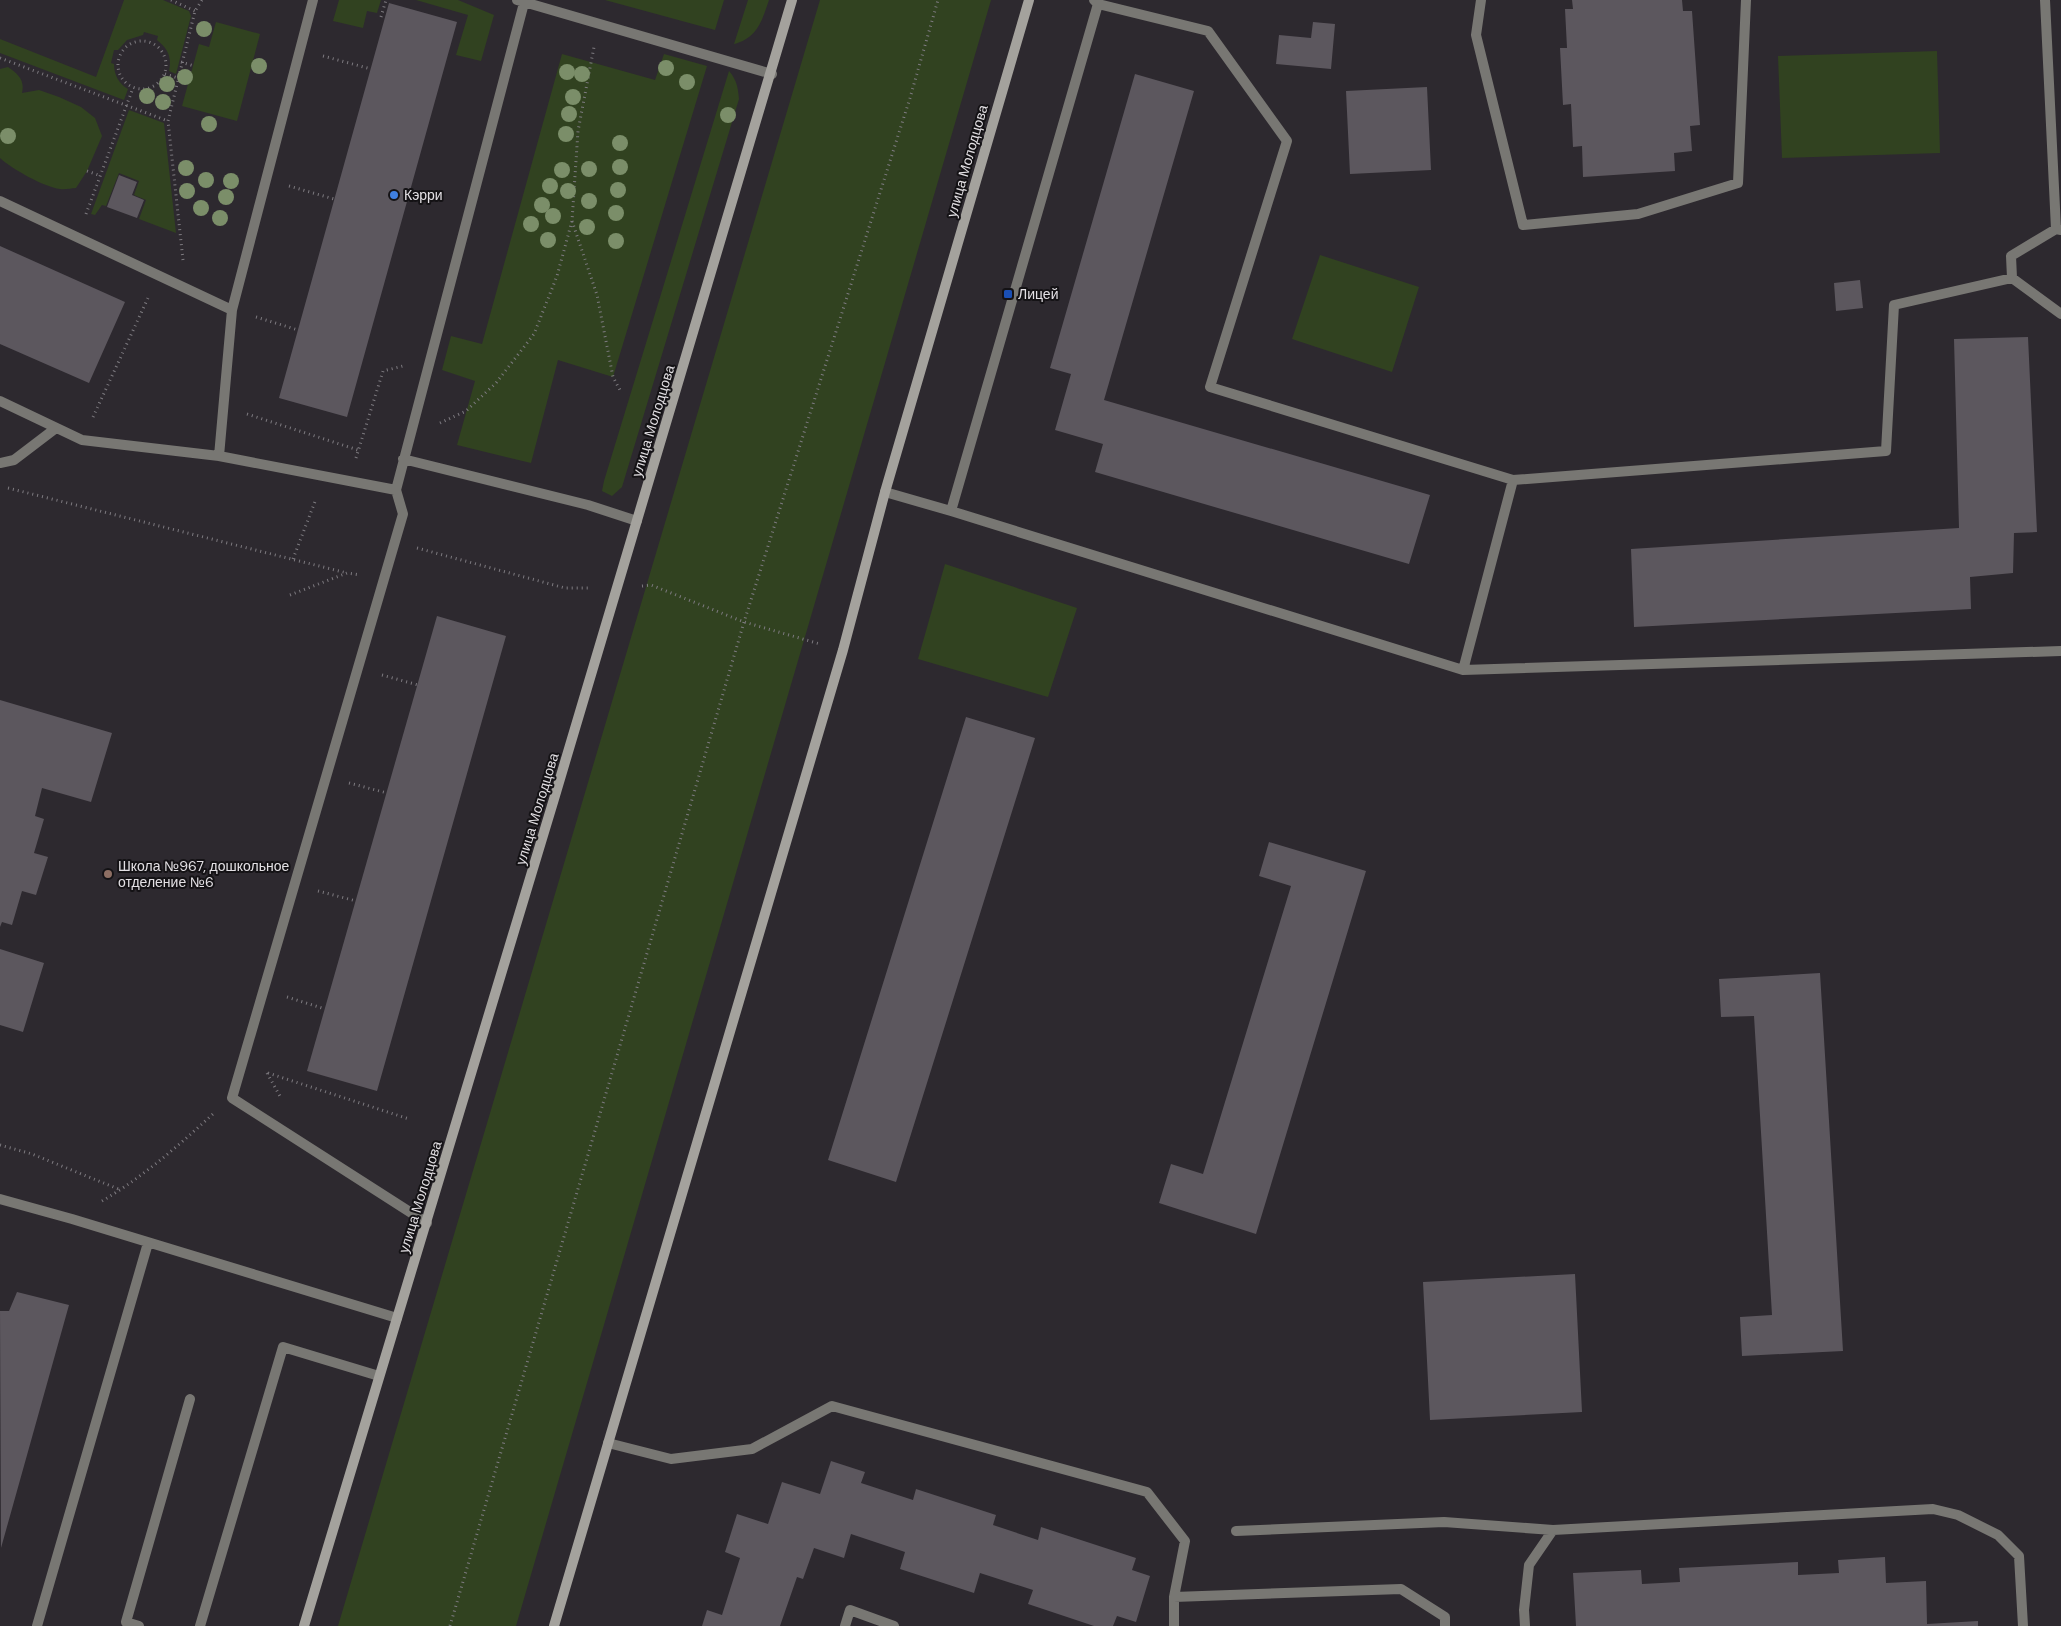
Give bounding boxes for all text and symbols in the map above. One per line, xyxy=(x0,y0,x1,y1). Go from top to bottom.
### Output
street label: улица Молодцова xyxy=(942,102,992,219)
place label: Кэрри xyxy=(404,186,443,204)
marker: Кэрри xyxy=(388,189,400,201)
place label: Лицей xyxy=(1018,285,1058,303)
marker: Лицей xyxy=(1002,288,1014,300)
street label: улица Молодцова xyxy=(627,363,679,479)
street label: улица Молодцова xyxy=(511,751,563,867)
place label: Школа №967, дошкольное отделение №6 xyxy=(118,857,289,891)
marker: Школа №967, дошкольное отделение №6 xyxy=(102,868,114,880)
street label: улица Молодцова xyxy=(394,1139,446,1255)

